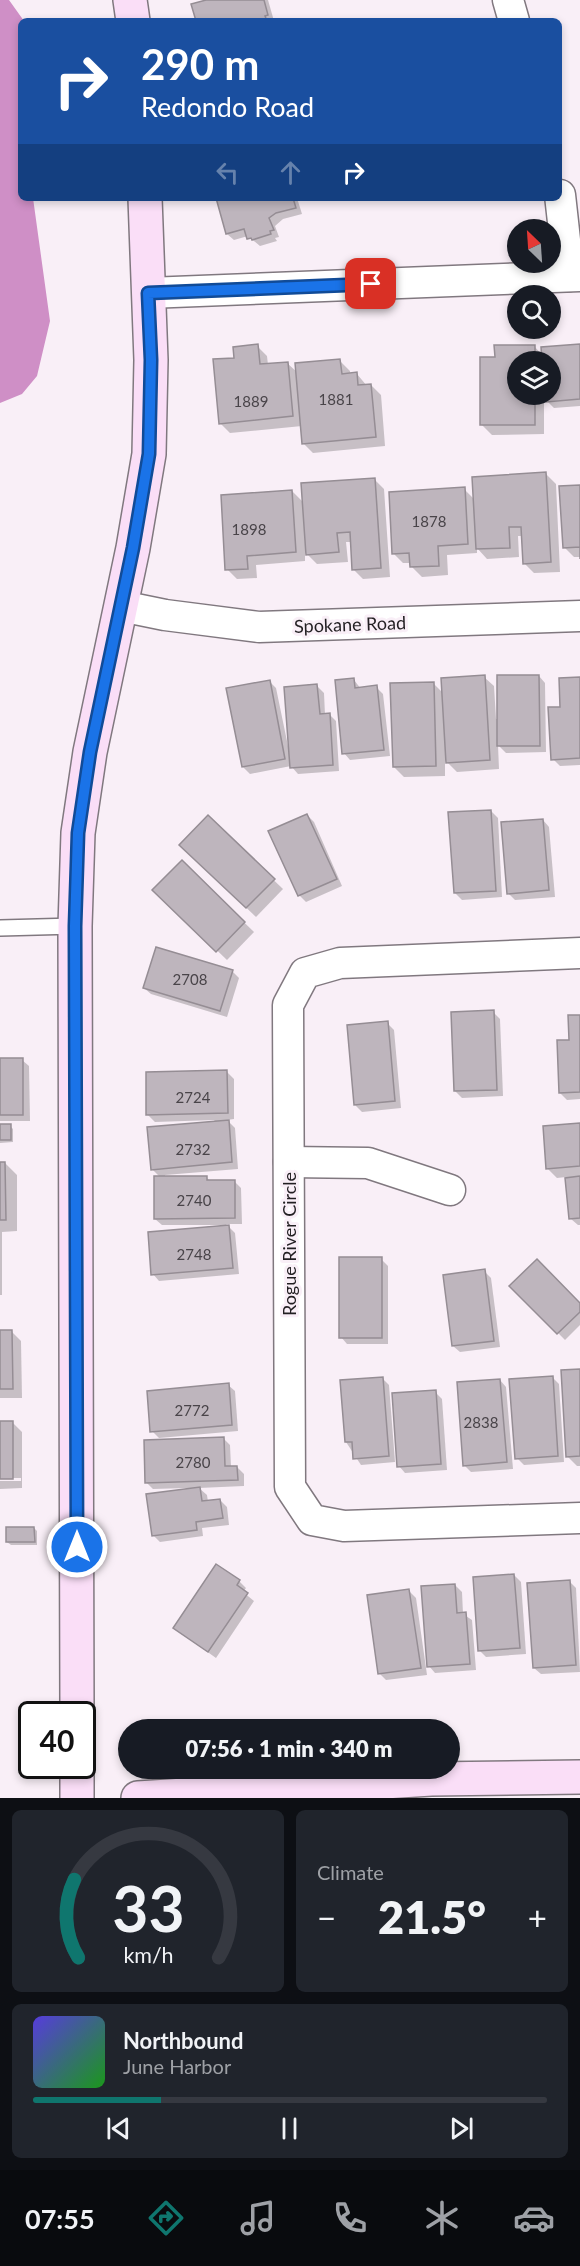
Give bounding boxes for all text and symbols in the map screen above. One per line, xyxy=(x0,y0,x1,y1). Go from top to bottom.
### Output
text: 290 m xyxy=(141,39,259,89)
icon: right xyxy=(42,42,120,120)
text: Redondo Road xyxy=(141,90,314,123)
icon: left xyxy=(211,156,244,189)
icon: ahead xyxy=(274,156,307,189)
icon: right xyxy=(337,156,370,189)
north arrow xyxy=(507,219,561,273)
map controls xyxy=(507,219,561,405)
pin xyxy=(345,258,396,309)
icon: arrive xyxy=(354,267,387,300)
button: search xyxy=(507,285,561,339)
button: layers xyxy=(507,351,561,405)
house number: 1881 xyxy=(319,390,353,408)
house number: 1889 xyxy=(234,392,268,410)
house number: 1878 xyxy=(412,512,446,530)
house number: 1898 xyxy=(232,520,266,538)
street label: Spokane Road xyxy=(294,611,406,637)
house number: 2708 xyxy=(173,970,207,988)
house number: 2724 xyxy=(176,1088,211,1106)
house number: 2732 xyxy=(176,1140,210,1158)
street label: Rogue River Circle xyxy=(278,1172,300,1316)
house number: 2740 xyxy=(177,1191,212,1209)
house number: 2748 xyxy=(177,1245,211,1263)
house number: 2772 xyxy=(175,1401,209,1419)
house number: 2838 xyxy=(464,1413,498,1431)
house number: 2780 xyxy=(176,1453,211,1471)
position arrow xyxy=(45,1515,109,1579)
speed limit sign: 40 xyxy=(18,1701,96,1779)
text: 07:56 · 1 min · 340 m xyxy=(186,1735,392,1762)
text: Climate xyxy=(317,1860,384,1884)
text: 33 xyxy=(112,1870,184,1945)
text: 21.5° xyxy=(378,1890,486,1944)
text: − xyxy=(317,1897,336,1937)
text: + xyxy=(528,1897,547,1937)
text: km/h xyxy=(123,1942,173,1968)
text: Northbound xyxy=(123,2027,243,2054)
text: June Harbor xyxy=(123,2054,231,2078)
icon: previous xyxy=(102,2112,135,2145)
icon: pause xyxy=(273,2112,306,2145)
icon: next xyxy=(445,2112,478,2145)
icon: directions xyxy=(145,2197,187,2239)
icon: music xyxy=(237,2197,279,2239)
icon: phone xyxy=(329,2197,371,2239)
icon: climate xyxy=(421,2197,463,2239)
icon: car xyxy=(513,2197,555,2239)
text: 07:55 xyxy=(25,2202,95,2235)

